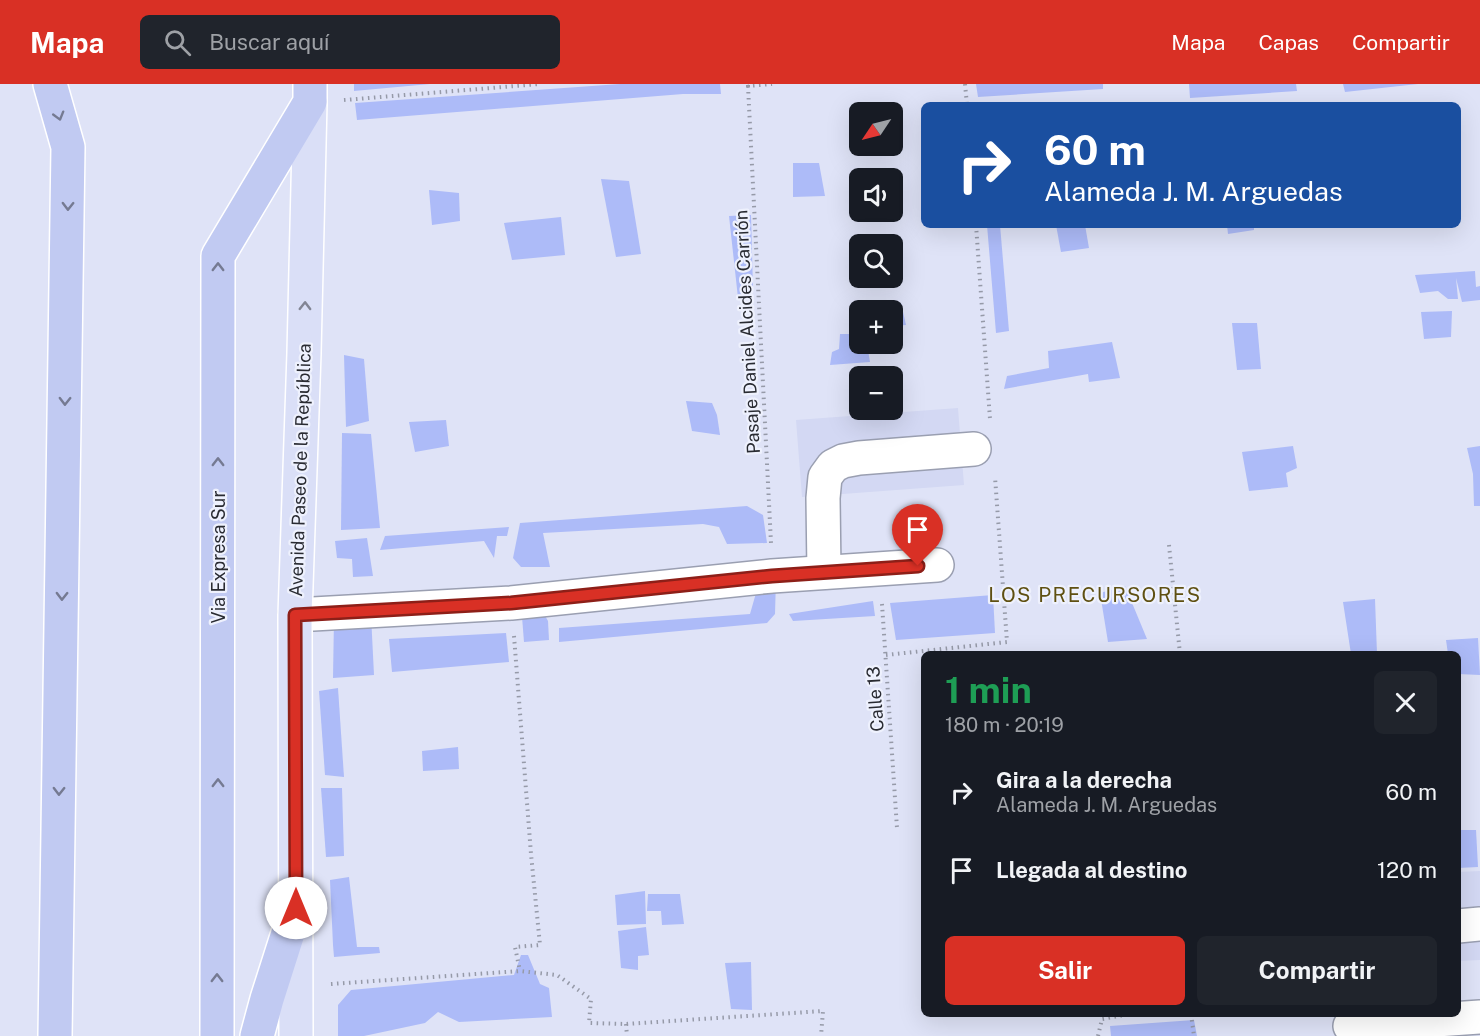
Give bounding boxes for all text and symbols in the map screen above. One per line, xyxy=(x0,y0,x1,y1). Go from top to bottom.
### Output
search box xyxy=(140,15,560,69)
text: Mapa xyxy=(30,26,104,59)
icon: search xyxy=(161,26,194,59)
text: Buscar aquí xyxy=(209,29,329,55)
text: Mapa xyxy=(1171,30,1225,55)
text: Capas xyxy=(1258,30,1319,55)
text: Compartir xyxy=(1352,30,1450,55)
north arrow xyxy=(849,102,903,156)
map controls xyxy=(849,102,903,420)
one-way arrow xyxy=(52,111,65,121)
text: 60 m xyxy=(1044,125,1146,174)
icon: right xyxy=(945,126,1023,204)
button: sound xyxy=(849,168,903,222)
text: Alameda J. M. Arguedas xyxy=(1044,175,1343,207)
one-way arrow xyxy=(61,201,74,210)
street label: Pasaje Daniel Alcides Carrión xyxy=(730,209,764,455)
button: search xyxy=(849,234,903,288)
one-way arrow xyxy=(212,262,224,271)
button: + xyxy=(849,300,903,354)
one-way arrow xyxy=(299,301,311,310)
street label: Avenida Paseo de la República xyxy=(285,343,315,597)
button: − xyxy=(849,366,903,420)
one-way arrow xyxy=(58,396,71,405)
one-way arrow xyxy=(212,457,224,466)
street label: Via Expresa Sur xyxy=(208,491,229,623)
pin xyxy=(892,504,943,566)
icon: arrive xyxy=(901,513,934,546)
district label: LOS PRECURSORES xyxy=(988,583,1202,607)
one-way arrow xyxy=(56,591,68,600)
street label: Calle 13 xyxy=(862,666,888,732)
text: 1 min xyxy=(945,669,1032,711)
button: close xyxy=(1374,671,1437,734)
text: 180 m · 20:19 xyxy=(945,713,1064,737)
text: Gira a la derecha xyxy=(996,767,1172,793)
icon: right xyxy=(945,776,978,809)
one-way arrow xyxy=(212,778,224,787)
text: 60 m xyxy=(1386,779,1437,805)
one-way arrow xyxy=(53,786,65,795)
text: Alameda J. M. Arguedas xyxy=(996,793,1217,817)
icon: arrive xyxy=(945,854,978,887)
text: Llegada al destino xyxy=(996,857,1187,883)
text: 120 m xyxy=(1377,857,1437,883)
position arrow xyxy=(264,876,328,940)
button: Salir xyxy=(945,936,1185,1005)
button: Compartir xyxy=(1197,936,1437,1005)
one-way arrow xyxy=(211,973,223,982)

